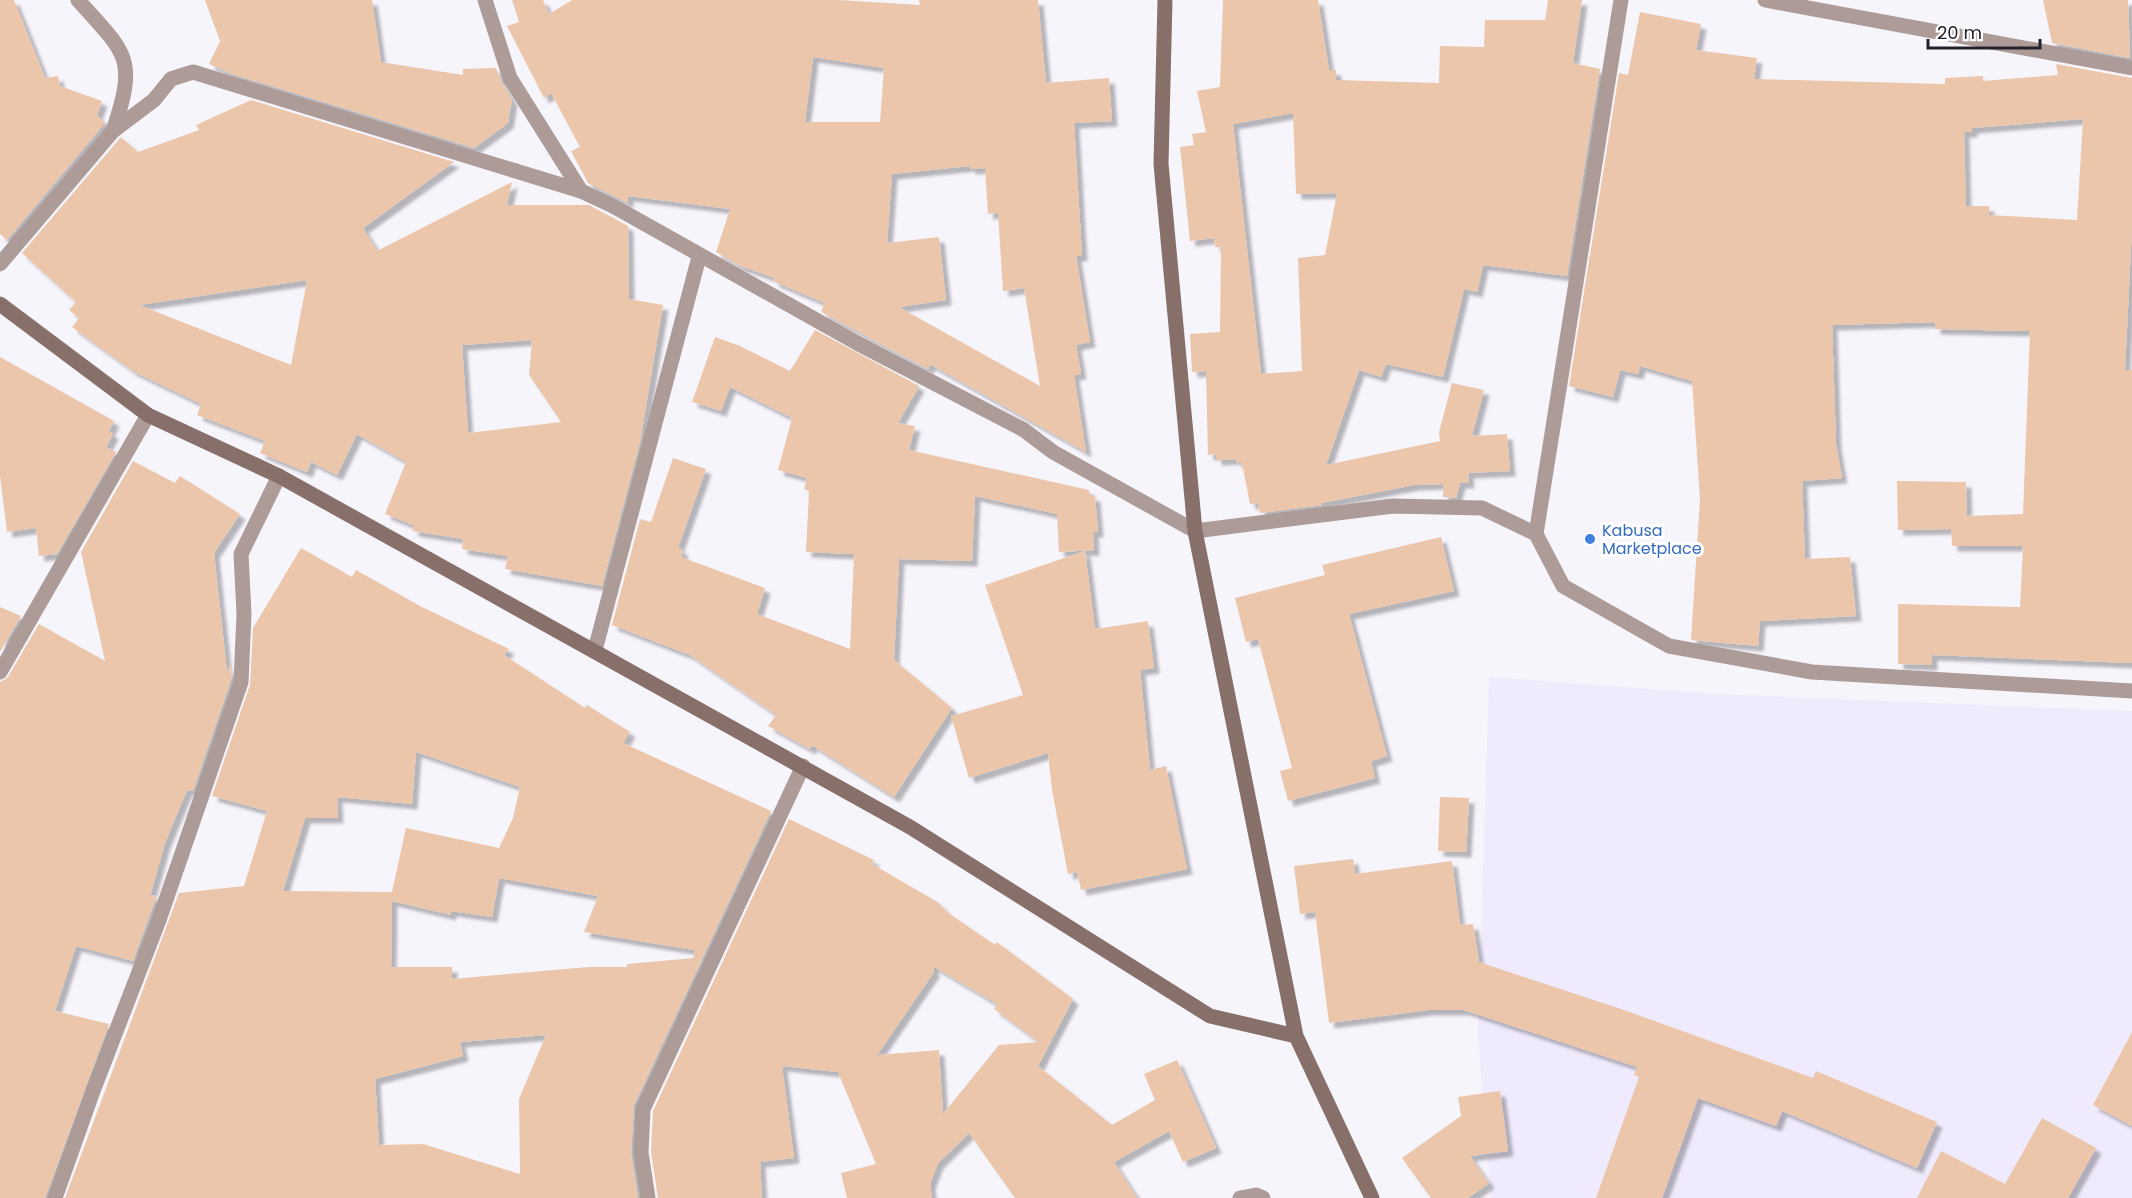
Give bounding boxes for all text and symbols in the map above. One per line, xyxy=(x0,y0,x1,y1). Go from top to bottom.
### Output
scale bar xyxy=(1928,12,2040,50)
text: 20 m xyxy=(1937,20,1982,45)
place label: Kabusa Marketplace xyxy=(1602,519,1702,560)
marker: Kabusa Marketplace xyxy=(1583,532,1597,546)

